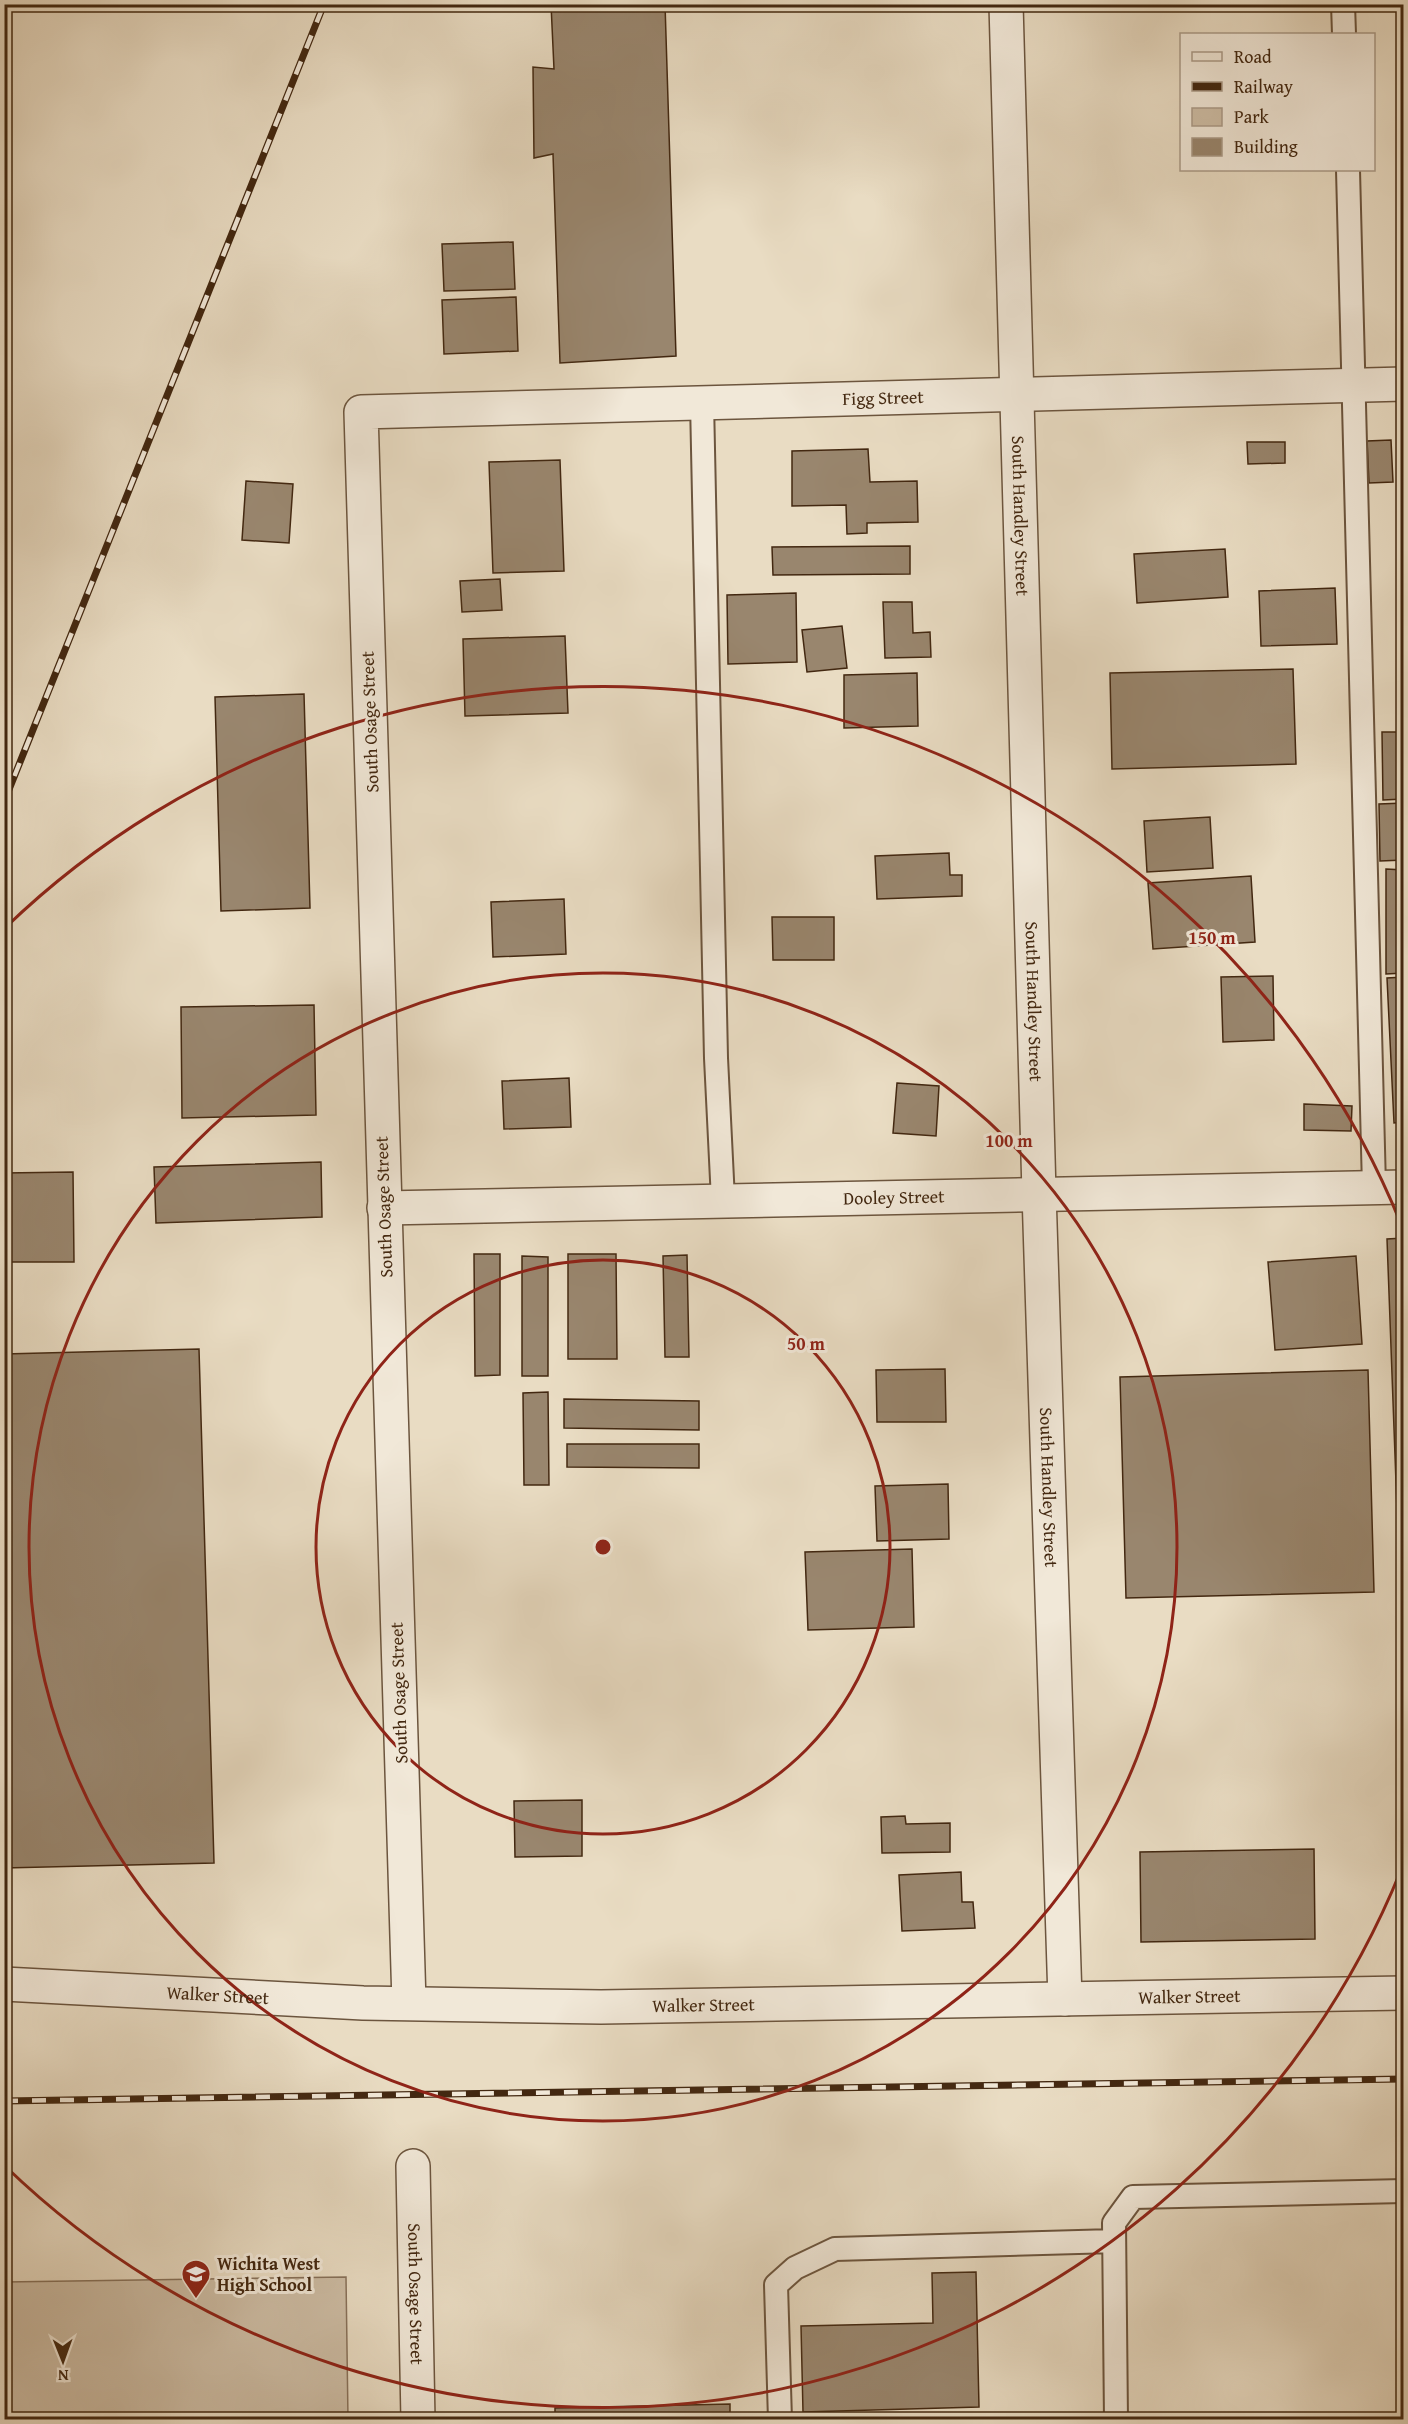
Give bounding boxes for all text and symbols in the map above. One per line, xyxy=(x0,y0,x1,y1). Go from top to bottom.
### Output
legend xyxy=(1180,33,1375,171)
text: Road xyxy=(1234,43,1272,70)
text: Railway xyxy=(1234,73,1293,100)
text: Park xyxy=(1234,103,1270,130)
text: Building xyxy=(1234,133,1298,160)
street label: Figg Street xyxy=(842,383,925,412)
street label: South Handley Street xyxy=(1005,435,1036,597)
street label: South Osage Street xyxy=(354,650,385,793)
street label: South Handley Street xyxy=(1018,921,1050,1083)
text: 150 m xyxy=(1188,924,1236,951)
text: 100 m xyxy=(985,1127,1033,1154)
street label: South Osage Street xyxy=(368,1135,399,1278)
street label: Dooley Street xyxy=(843,1182,945,1212)
text: 50 m xyxy=(787,1330,826,1357)
street label: South Handley Street xyxy=(1033,1407,1065,1569)
centre of rings xyxy=(593,1537,613,1557)
street label: South Osage Street xyxy=(383,1621,414,1764)
street label: Walker Street xyxy=(166,1979,270,2011)
street label: Walker Street xyxy=(1138,1982,1241,2011)
street label: Walker Street xyxy=(652,1990,756,2019)
street label: South Osage Street xyxy=(401,2223,431,2366)
place label: Wichita West High School xyxy=(217,2250,320,2298)
school or university icon: Wichita West High School xyxy=(180,2258,212,2300)
north arrow xyxy=(33,2331,93,2391)
text: N xyxy=(57,2364,69,2388)

